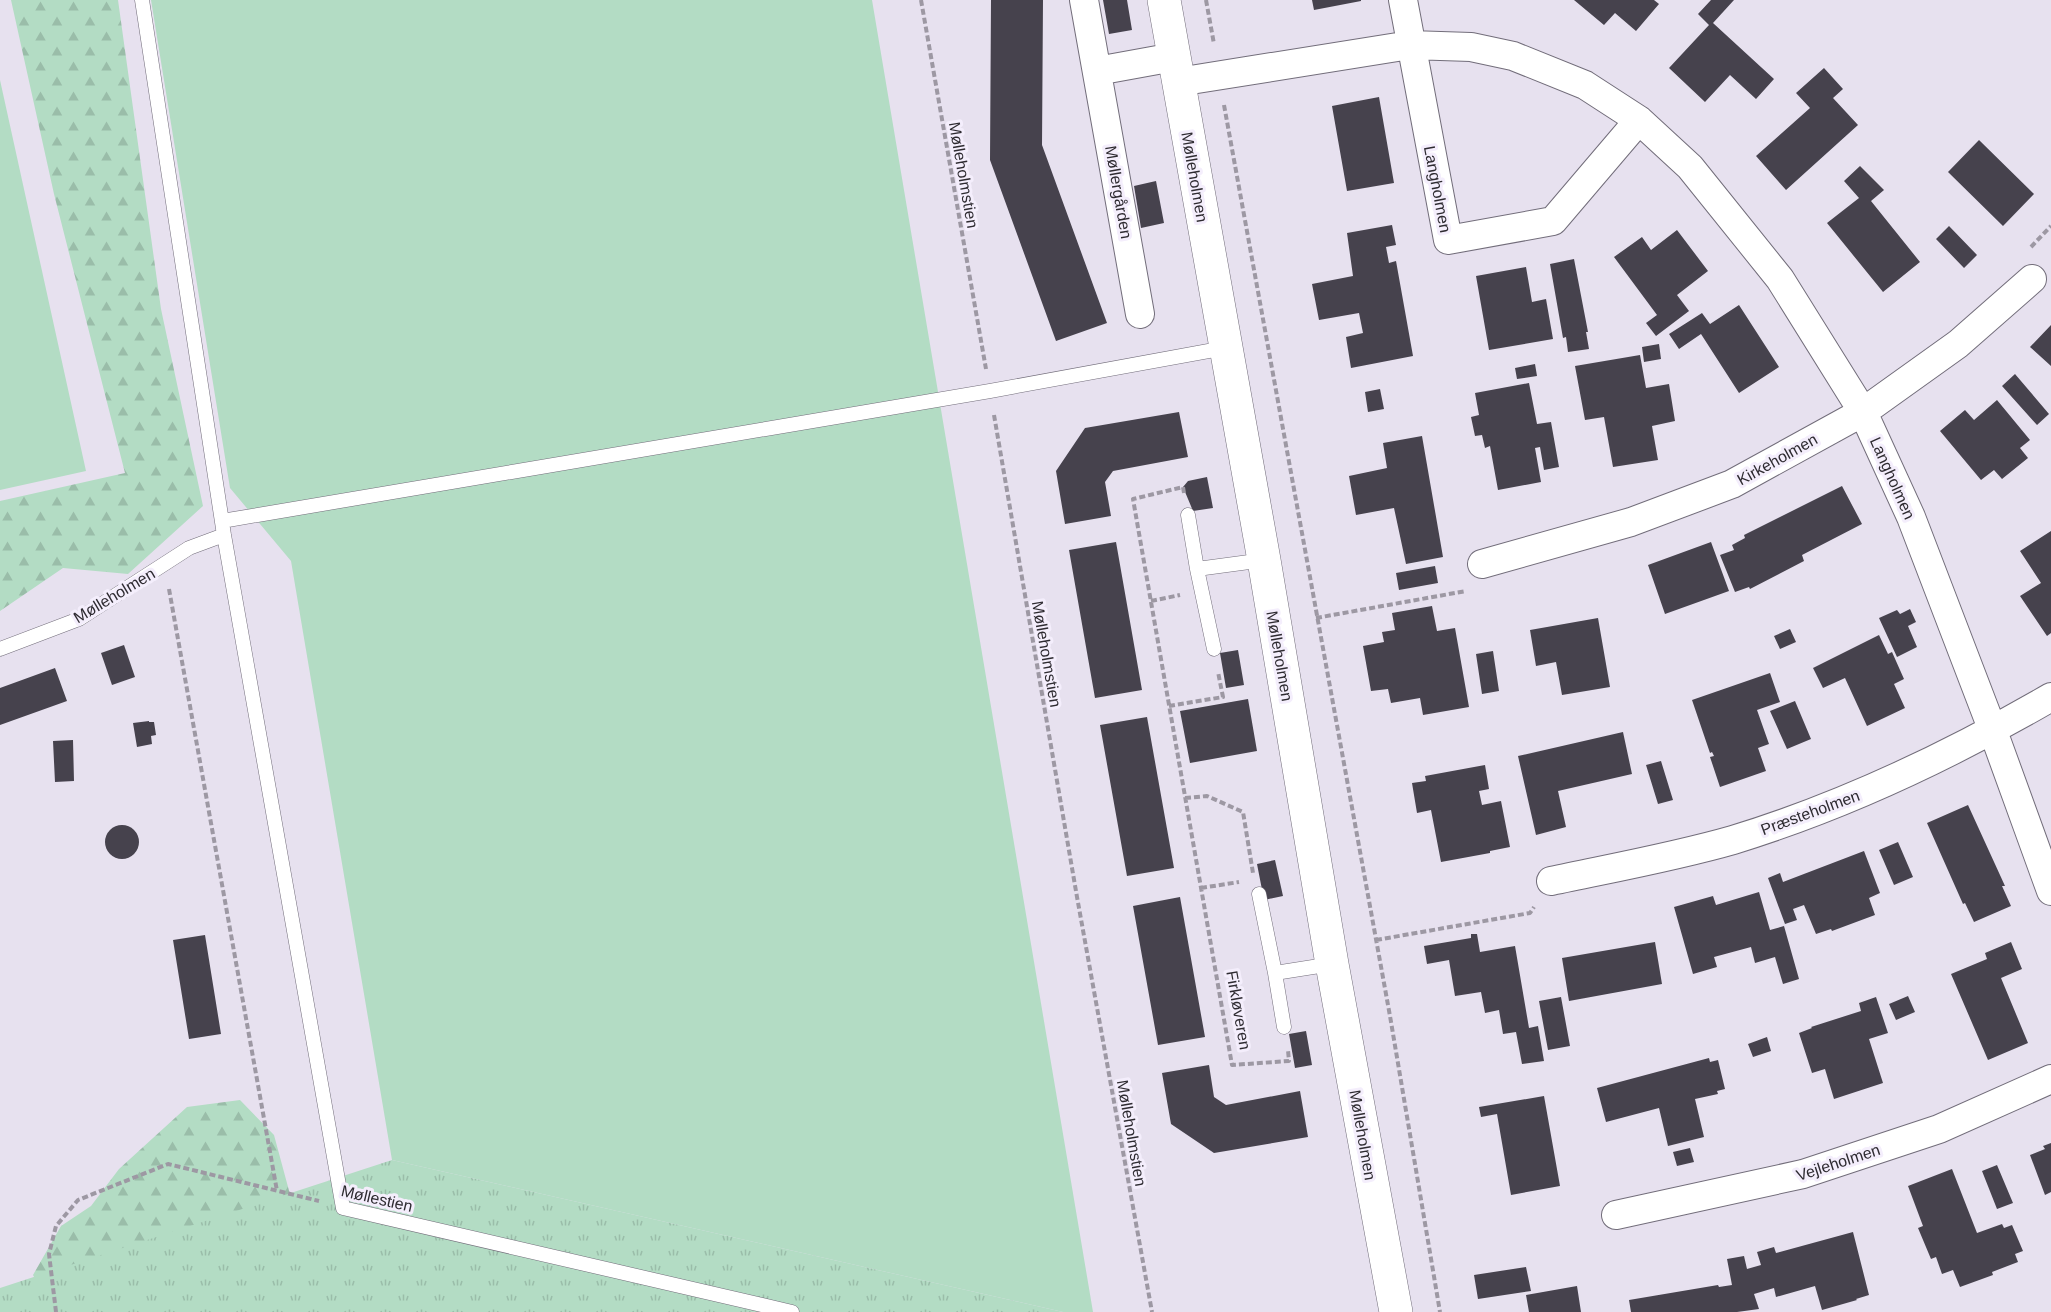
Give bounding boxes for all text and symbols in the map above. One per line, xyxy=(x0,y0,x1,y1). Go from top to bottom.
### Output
street label: Mølleholmstien xyxy=(946,121,981,230)
street label: Mølleholmen xyxy=(1178,131,1211,224)
street label: Møllergården xyxy=(1102,144,1135,240)
street label: Langholmen xyxy=(1421,144,1454,234)
street label: Kirkeholmen xyxy=(1734,430,1820,488)
street label: Langholmen xyxy=(1867,435,1918,522)
street label: Mølleholmen xyxy=(71,565,158,626)
street label: Mølleholmstien xyxy=(1029,600,1064,709)
street label: Mølleholmen xyxy=(1263,610,1296,703)
street label: Præsteholmen xyxy=(1758,787,1862,838)
street label: Firkløveren xyxy=(1223,969,1254,1051)
street label: Mølleholmstien xyxy=(1114,1079,1149,1188)
street label: Mølleholmen xyxy=(1346,1089,1379,1182)
street label: Vejleholmen xyxy=(1794,1141,1882,1184)
street label: Møllestien xyxy=(339,1182,414,1215)

